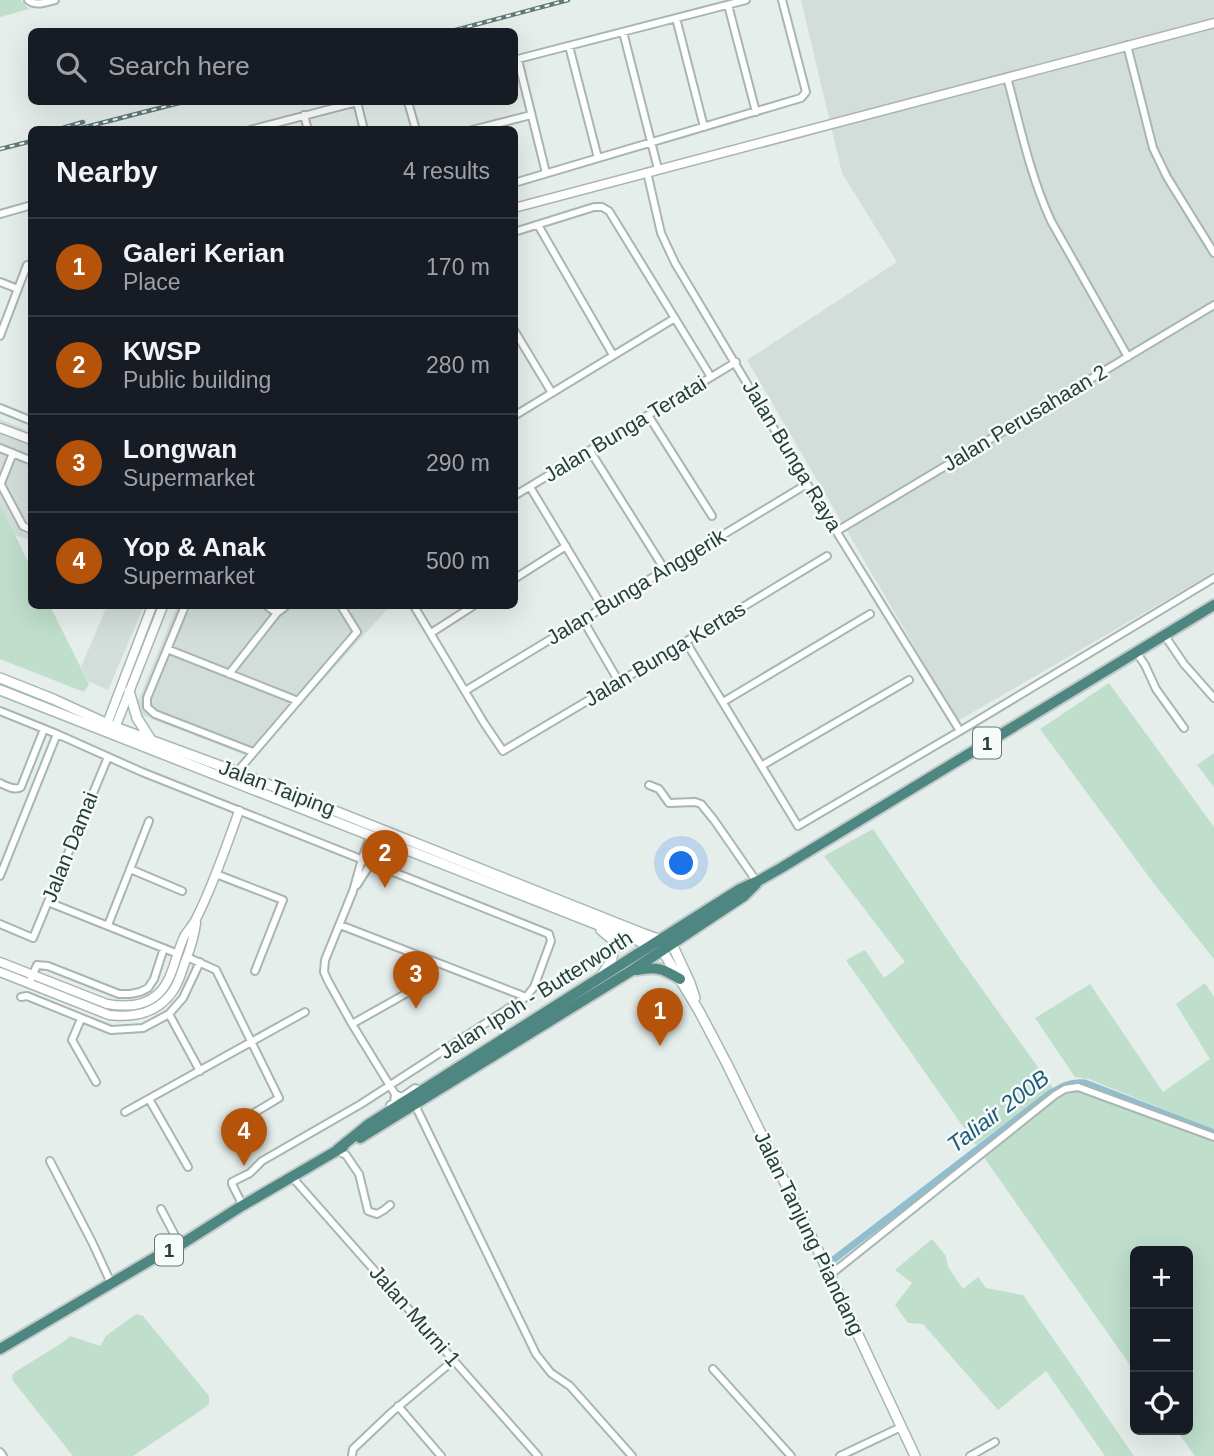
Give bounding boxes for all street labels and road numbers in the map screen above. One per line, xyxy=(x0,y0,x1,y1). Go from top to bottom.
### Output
street label: Jalan Perusahaan 2 xyxy=(939,360,1111,476)
street label: Jalan Bunga Teratai xyxy=(539,371,710,486)
street label: Jalan Bunga Raya xyxy=(738,376,847,535)
street label: Jalan Bunga Anggerik xyxy=(542,524,730,649)
street label: Jalan Bunga Kertas xyxy=(580,597,749,711)
road number: 1 xyxy=(973,728,1001,758)
street label: Jalan Taiping xyxy=(216,755,338,820)
street label: Jalan Damai xyxy=(37,788,102,905)
street label: Jalan Ipoh - Butterworth xyxy=(435,926,636,1063)
street label: Jalan Tanjung Piandang xyxy=(750,1127,869,1338)
road number: 1 xyxy=(155,1234,183,1266)
street label: Jalan Murni 1 xyxy=(365,1261,465,1371)

